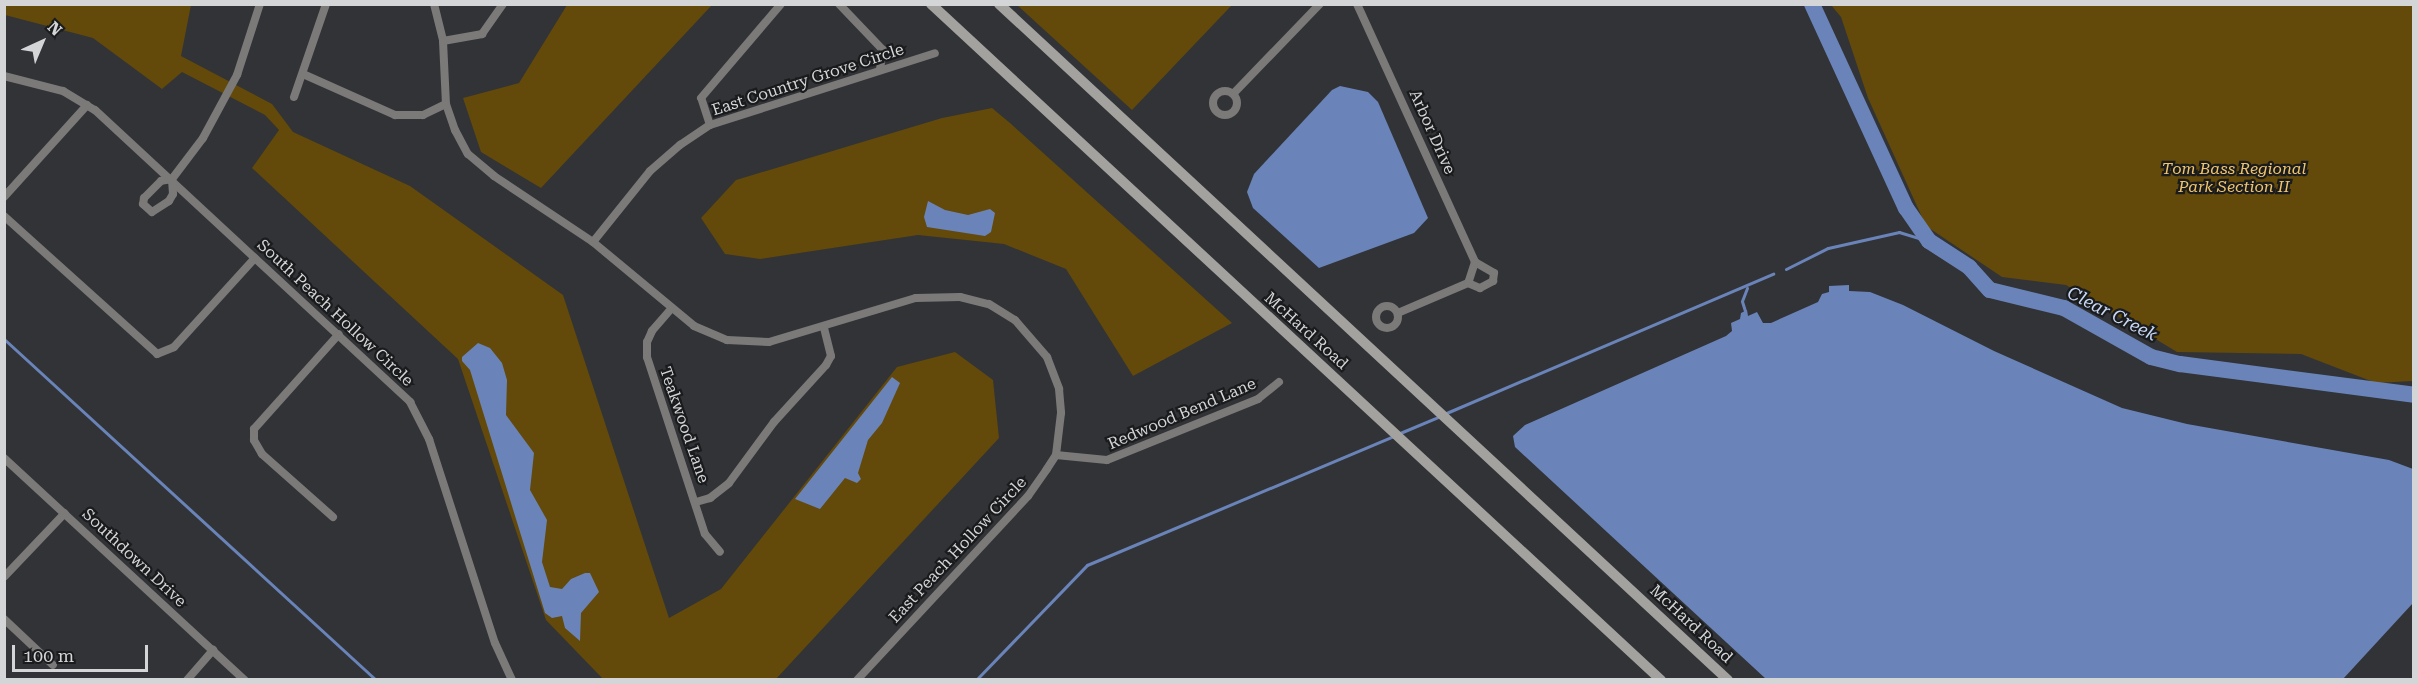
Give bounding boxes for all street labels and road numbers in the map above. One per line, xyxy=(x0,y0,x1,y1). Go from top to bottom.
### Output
street label: East Country Grove Circle xyxy=(710,40,906,120)
street label: Arbor Drive xyxy=(1405,87,1459,177)
street label: South Peach Hollow Circle xyxy=(253,236,417,390)
street label: McHard Road xyxy=(1260,288,1352,374)
street label: Teakwood Lane xyxy=(655,364,713,486)
street label: Redwood Bend Lane xyxy=(1105,374,1259,454)
street label: East Peach Hollow Circle xyxy=(885,473,1031,627)
street label: Southdown Drive xyxy=(78,505,190,611)
street label: McHard Road xyxy=(1646,581,1736,667)

